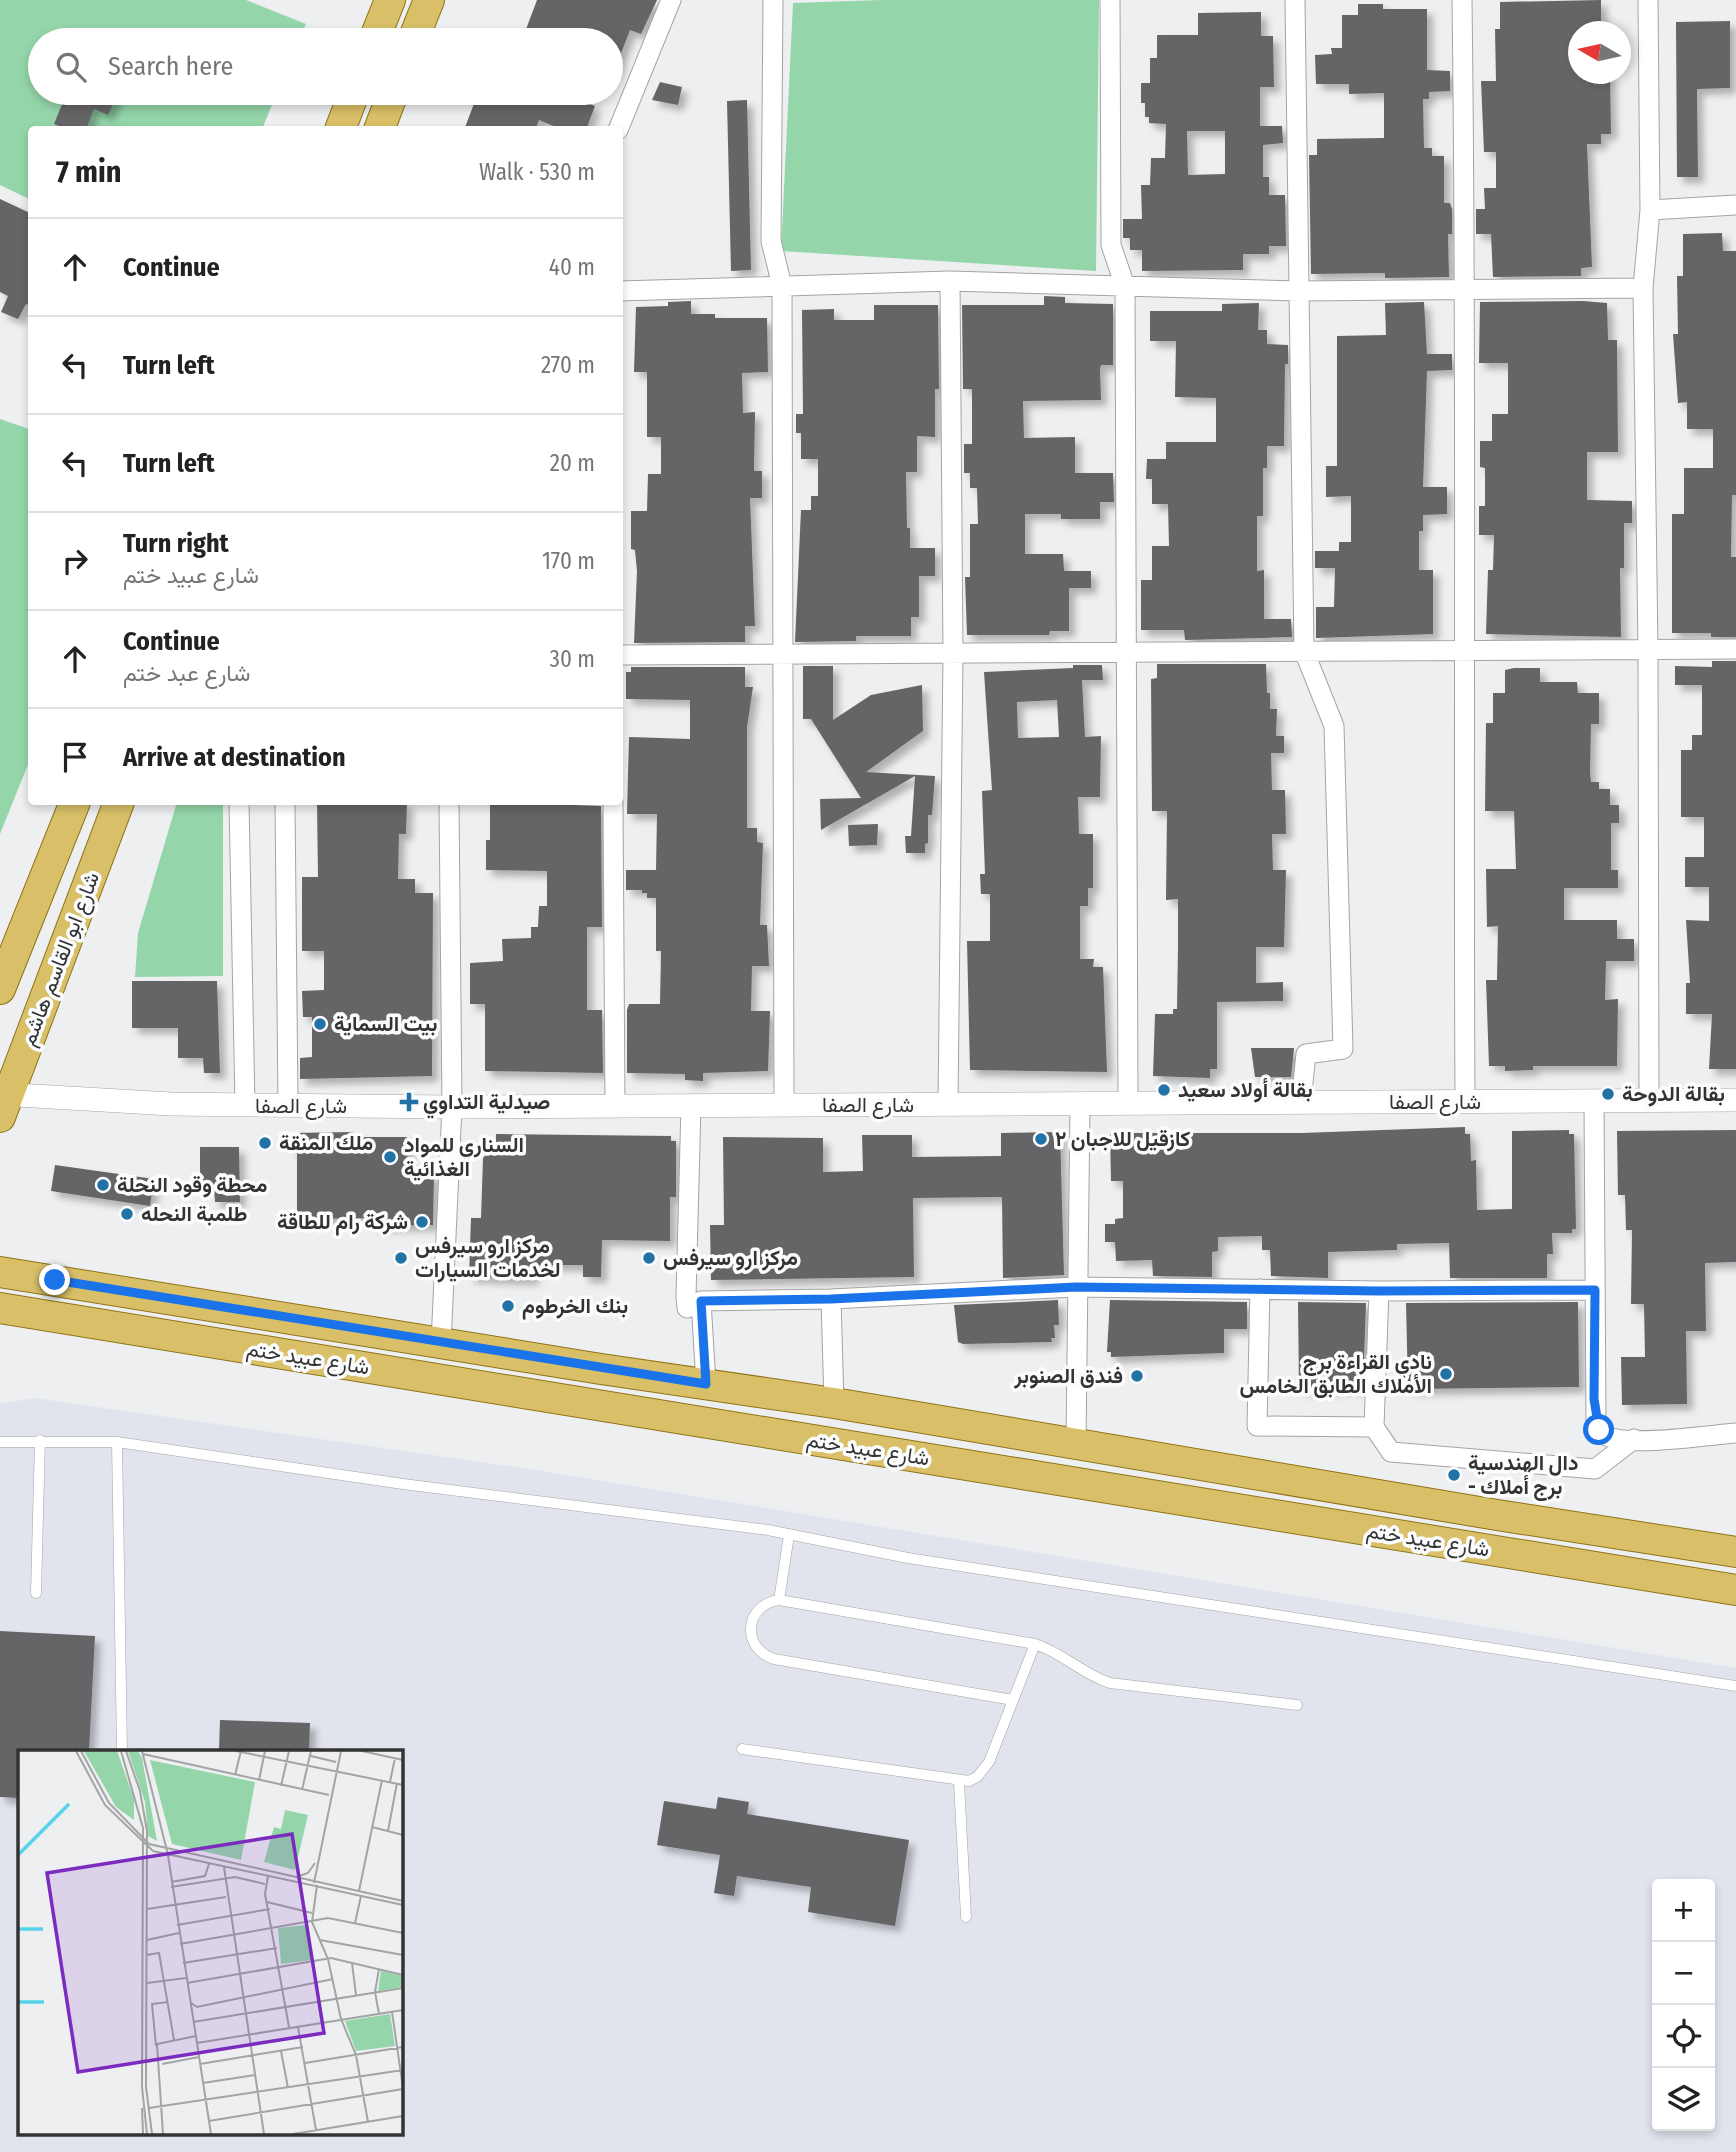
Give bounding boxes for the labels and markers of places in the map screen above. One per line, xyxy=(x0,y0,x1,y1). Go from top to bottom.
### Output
place label: بيت السماية xyxy=(334,1011,437,1037)
marker: بيت السماية xyxy=(312,1016,328,1032)
place label: بقالة أولاد سعيد xyxy=(1178,1077,1313,1103)
place label: بقالة الدوحة xyxy=(1622,1081,1725,1107)
marker: بقالة أولاد سعيد xyxy=(1156,1082,1172,1098)
marker: بقالة الدوحة xyxy=(1600,1086,1616,1102)
place label: صيدلية التداوي xyxy=(423,1089,550,1119)
marker: صيدلية التداوي xyxy=(401,1094,417,1110)
place label: كازقيل للاجبان ٢ xyxy=(1055,1126,1190,1152)
place label: ملك المنقة xyxy=(279,1130,373,1156)
marker: كازقيل للاجبان ٢ xyxy=(1033,1131,1049,1147)
place label: السناري للمواد الغذائية xyxy=(404,1132,524,1182)
marker: ملك المنقة xyxy=(257,1135,273,1151)
marker: السناري للمواد الغذائية xyxy=(382,1149,398,1165)
place label: محطة وقود النحلة xyxy=(117,1172,267,1198)
marker: محطة وقود النحلة xyxy=(95,1177,111,1193)
place label: طلمبة النحله xyxy=(141,1201,248,1227)
marker: طلمبة النحله xyxy=(119,1206,135,1222)
place label: شركة رام للطاقة xyxy=(277,1209,408,1236)
marker: شركة رام للطاقة xyxy=(414,1214,430,1230)
place label: مركز ارو سيرفس لخدمات السيارات xyxy=(415,1233,561,1283)
place label: مركز ارو سيرفس xyxy=(663,1245,798,1271)
marker: مركز ارو سيرفس لخدمات السيارات xyxy=(393,1250,409,1266)
marker: مركز ارو سيرفس xyxy=(641,1250,657,1266)
place label: بنك الخرطوم xyxy=(522,1293,628,1320)
marker: بنك الخرطوم xyxy=(500,1298,516,1314)
place label: نادي القراءة برج الأملاك الطابق الخامس xyxy=(1240,1349,1432,1399)
place label: فندق الصنوبر xyxy=(1013,1363,1123,1389)
marker: نادي القراءة برج الأملاك الطابق الخامس xyxy=(1438,1366,1454,1382)
marker: فندق الصنوبر xyxy=(1129,1368,1145,1384)
place label: دال الهندسية - برج أملاك xyxy=(1468,1450,1578,1501)
marker: دال الهندسية - برج أملاك xyxy=(1446,1467,1462,1483)

